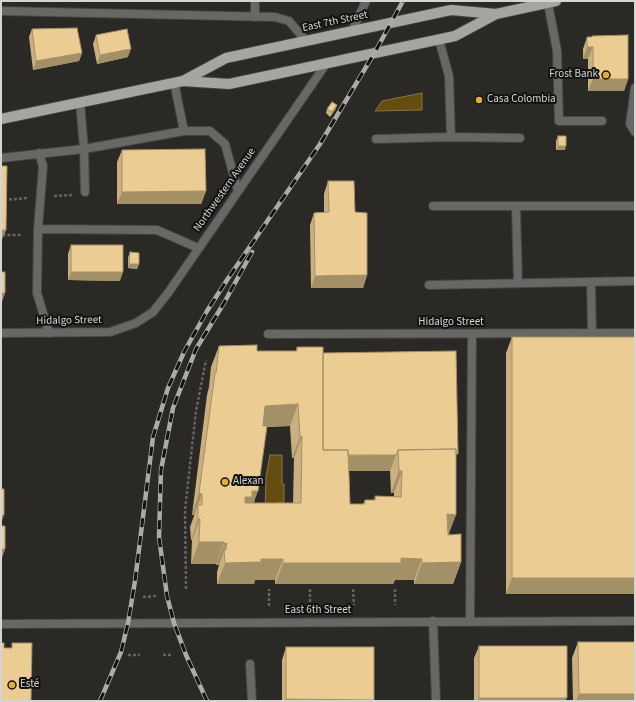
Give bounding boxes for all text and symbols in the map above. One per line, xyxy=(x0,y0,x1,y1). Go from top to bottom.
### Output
street label: East 7th Street xyxy=(301,9,369,35)
place label: Frost Bank xyxy=(549,68,598,82)
marker: Frost Bank xyxy=(601,70,611,80)
place label: Casa Colombia xyxy=(487,93,556,107)
marker: Casa Colombia xyxy=(474,95,484,105)
street label: Northwestern Avenue xyxy=(191,146,259,234)
street label: Hidalgo Street xyxy=(36,314,102,328)
street label: Hidalgo Street xyxy=(418,316,484,330)
place label: Alexan xyxy=(233,475,264,489)
marker: Alexan xyxy=(220,477,230,487)
street label: East 6th Street xyxy=(285,604,351,618)
place label: Esté xyxy=(20,678,39,692)
marker: Esté xyxy=(7,680,17,690)

